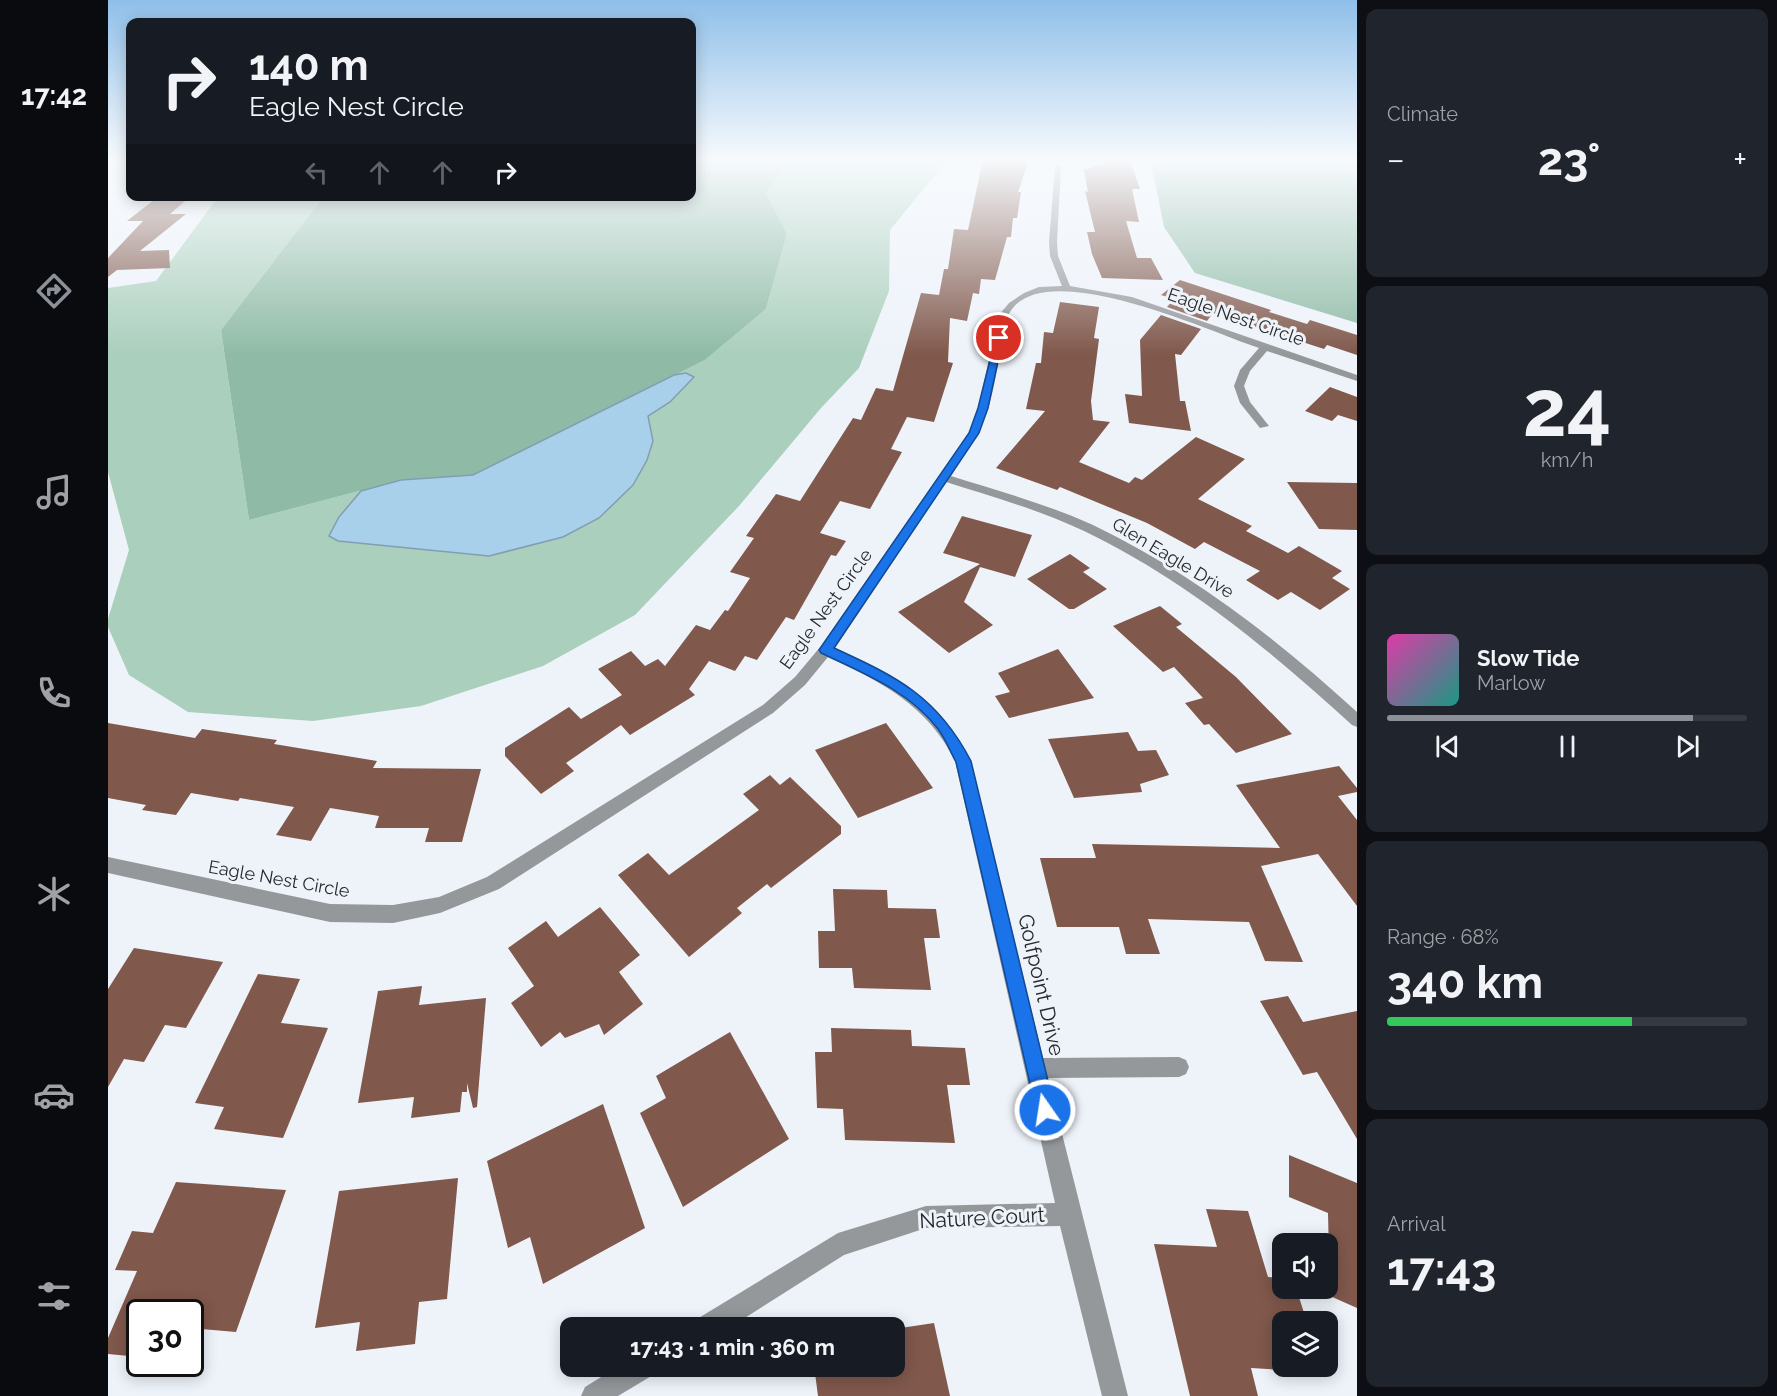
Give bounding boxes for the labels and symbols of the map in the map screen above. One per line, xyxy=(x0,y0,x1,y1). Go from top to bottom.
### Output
street label: Eagle Nest Circle xyxy=(1165,283,1308,350)
pin xyxy=(973,312,1024,363)
street label: Glen Eagle Drive xyxy=(1109,513,1238,602)
street label: Eagle Nest Circle xyxy=(775,544,876,673)
street label: Eagle Nest Circle xyxy=(207,856,352,901)
street label: Golfpoint Drive xyxy=(1013,912,1070,1058)
position arrow xyxy=(1013,1078,1077,1142)
street label: Nature Court xyxy=(919,1202,1045,1233)
speed limit sign: 30 xyxy=(126,1299,204,1377)

